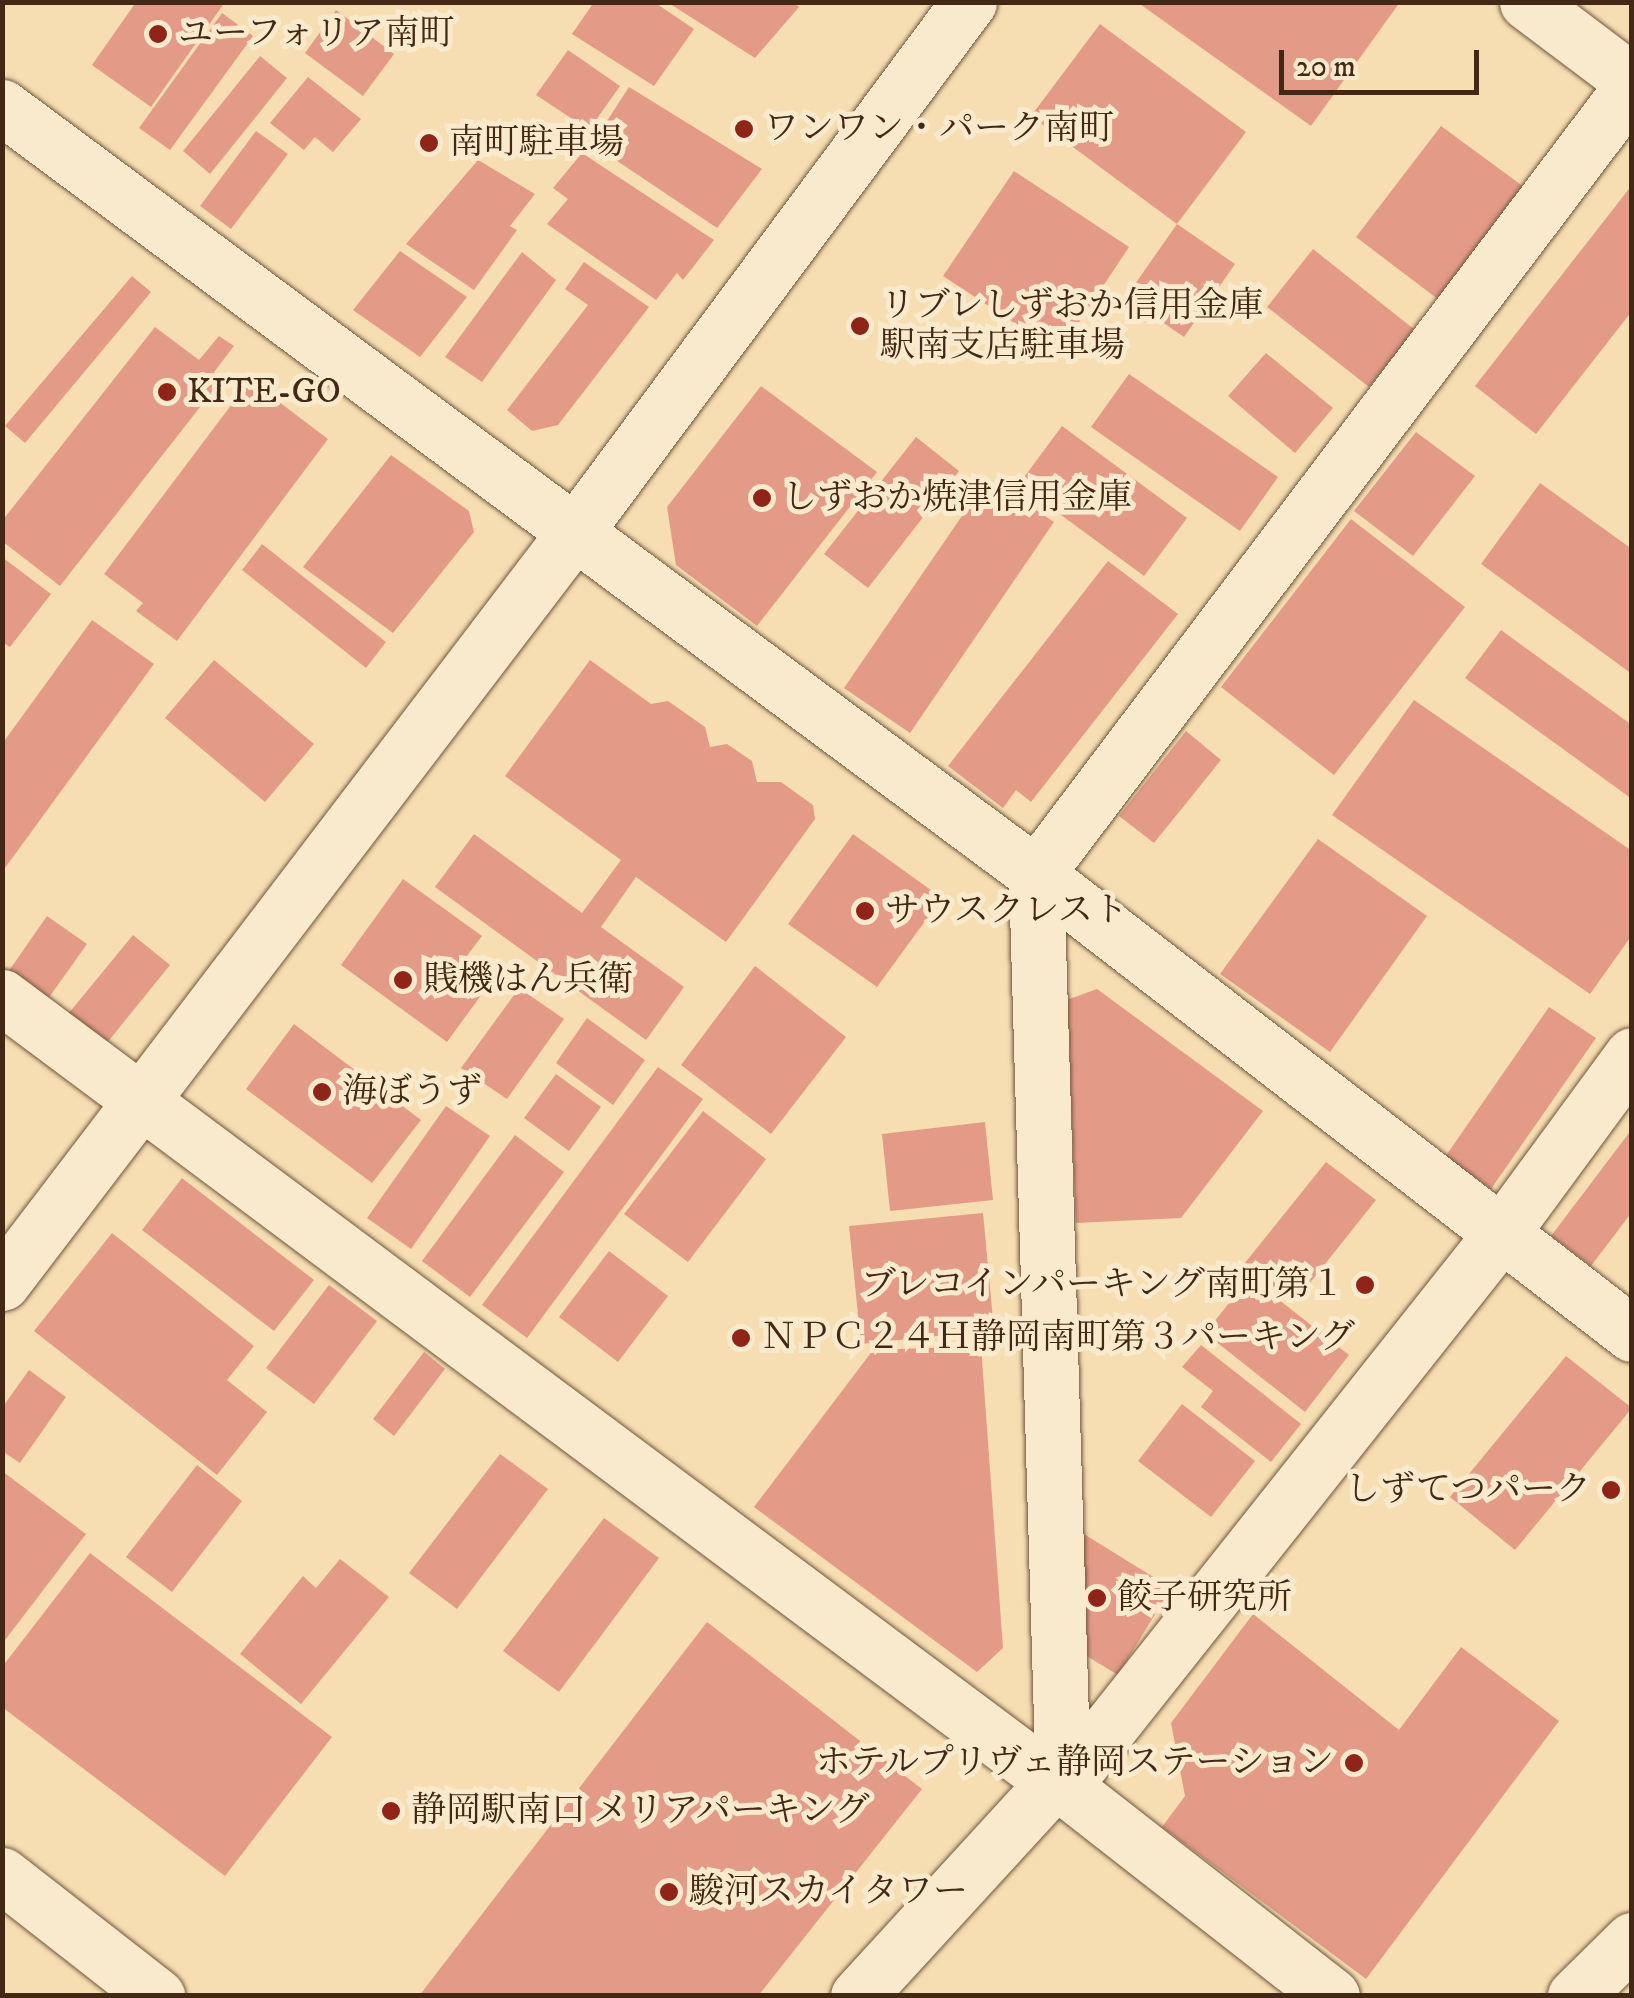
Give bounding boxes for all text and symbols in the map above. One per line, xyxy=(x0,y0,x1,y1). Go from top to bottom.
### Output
place label: ユーフォリア南町 xyxy=(178,13,458,55)
marker: ユーフォリア南町 xyxy=(147,23,169,45)
scale bar xyxy=(1284,30,1484,92)
text: 20 m xyxy=(1296,49,1356,86)
place label: ワンワン・パーク南町 xyxy=(764,108,1114,150)
marker: ワンワン・パーク南町 xyxy=(733,118,755,140)
place label: 南町駐車場 xyxy=(449,122,624,164)
marker: 南町駐車場 xyxy=(418,132,440,154)
place label: リブレしずおか信用金庫 駅南支店駐車場 xyxy=(880,285,1265,367)
marker: リブレしずおか信用金庫 駅南支店駐車場 xyxy=(849,315,871,337)
place label: KITE-GO xyxy=(187,371,341,413)
marker: KITE-GO xyxy=(156,381,178,403)
place label: しずおか焼津信用金庫 xyxy=(782,477,1132,519)
marker: しずおか焼津信用金庫 xyxy=(751,487,773,509)
place label: サウスクレスト xyxy=(885,890,1130,932)
marker: サウスクレスト xyxy=(854,900,876,922)
place label: 賎機はん兵衛 xyxy=(423,959,633,1001)
marker: 賎機はん兵衛 xyxy=(392,969,414,991)
place label: 海ぼうず xyxy=(342,1071,482,1113)
marker: 海ぼうず xyxy=(311,1081,333,1103)
place label: ブレコインパーキング南町第１ xyxy=(855,1264,1345,1306)
marker: ブレコインパーキング南町第１ xyxy=(1354,1274,1376,1296)
place label: ＮＰＣ２４Ｈ静岡南町第３パーキング xyxy=(761,1317,1356,1359)
marker: ＮＰＣ２４Ｈ静岡南町第３パーキング xyxy=(730,1327,752,1349)
place label: しずてつパーク xyxy=(1346,1469,1591,1511)
marker: しずてつパーク xyxy=(1600,1479,1622,1501)
place label: 餃子研究所 xyxy=(1117,1577,1292,1619)
marker: 餃子研究所 xyxy=(1086,1587,1108,1609)
place label: ホテルプリヴェ静岡ステーション xyxy=(809,1742,1334,1784)
marker: ホテルプリヴェ静岡ステーション xyxy=(1343,1752,1365,1774)
place label: 静岡駅南口 メリアパーキング xyxy=(411,1790,874,1832)
marker: 静岡駅南口 メリアパーキング xyxy=(380,1800,402,1822)
place label: 駿河スカイタワー xyxy=(689,1871,969,1913)
marker: 駿河スカイタワー xyxy=(658,1881,680,1903)

